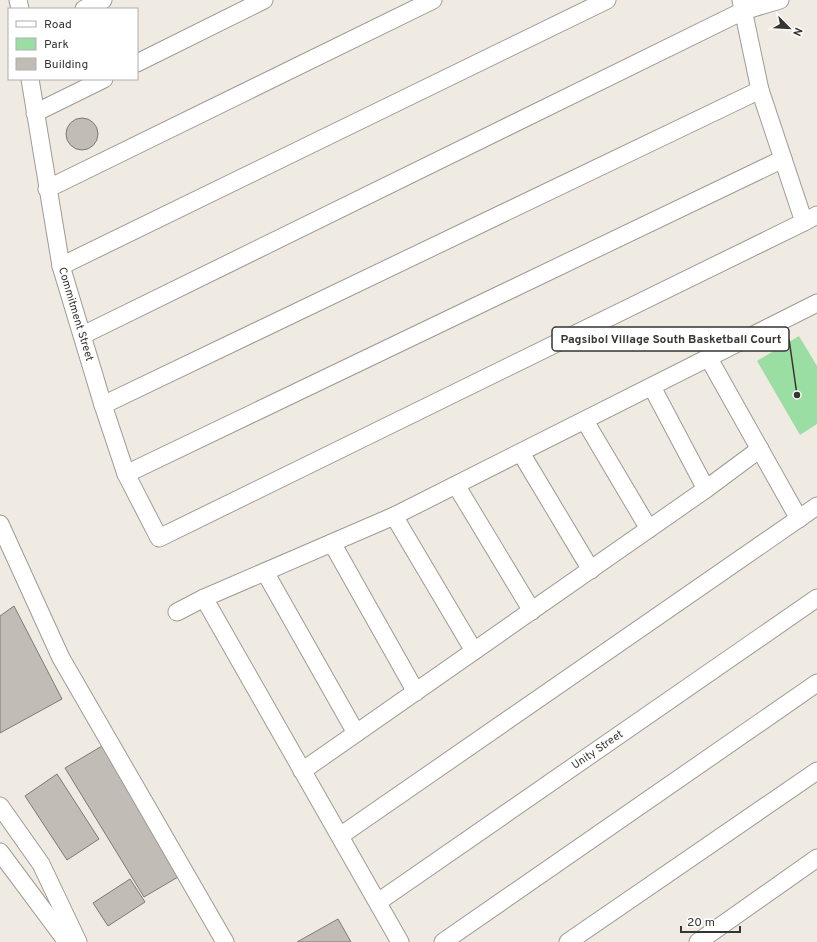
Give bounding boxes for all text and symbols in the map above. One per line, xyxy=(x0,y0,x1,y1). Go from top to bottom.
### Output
legend xyxy=(8,8,138,80)
north arrow xyxy=(769,8,809,48)
text: Road xyxy=(44,17,72,33)
text: N xyxy=(789,25,805,38)
text: Park xyxy=(44,37,69,53)
text: Building xyxy=(44,57,88,73)
street label: Commitment Street xyxy=(55,266,96,363)
callout: Pagsibol Village South Basketball Court xyxy=(552,327,789,351)
text: Pagsibol Village South Basketball Court xyxy=(560,332,782,348)
street label: Unity Street xyxy=(569,727,626,773)
scale bar xyxy=(681,908,740,934)
text: 20 m xyxy=(687,915,715,931)

